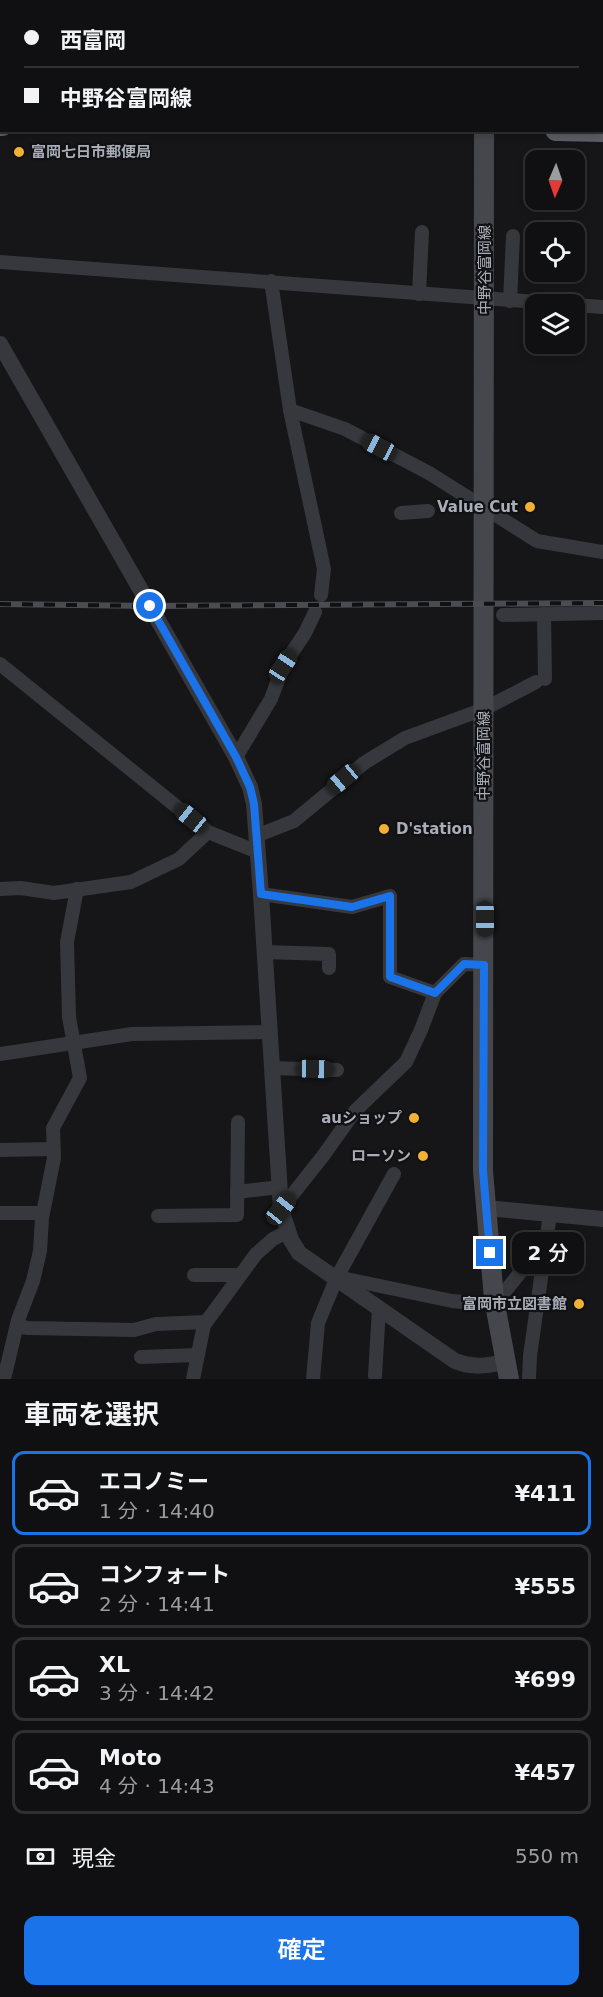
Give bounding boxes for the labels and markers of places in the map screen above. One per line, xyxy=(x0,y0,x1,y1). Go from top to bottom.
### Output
place label: 富岡七日市郵便局 xyxy=(31,143,151,161)
marker: 富岡七日市郵便局 xyxy=(12,145,26,159)
place label: Value Cut xyxy=(437,498,518,516)
marker: Value Cut xyxy=(523,500,537,514)
place label: D'station xyxy=(396,820,473,838)
marker: D'station xyxy=(377,822,391,836)
place label: auショップ xyxy=(321,1109,402,1127)
marker: auショップ xyxy=(407,1111,421,1125)
place label: ローソン xyxy=(351,1147,411,1165)
marker: ローソン xyxy=(416,1149,430,1163)
place label: 富岡市立図書館 xyxy=(462,1295,567,1313)
marker: 富岡市立図書館 xyxy=(572,1297,586,1311)

